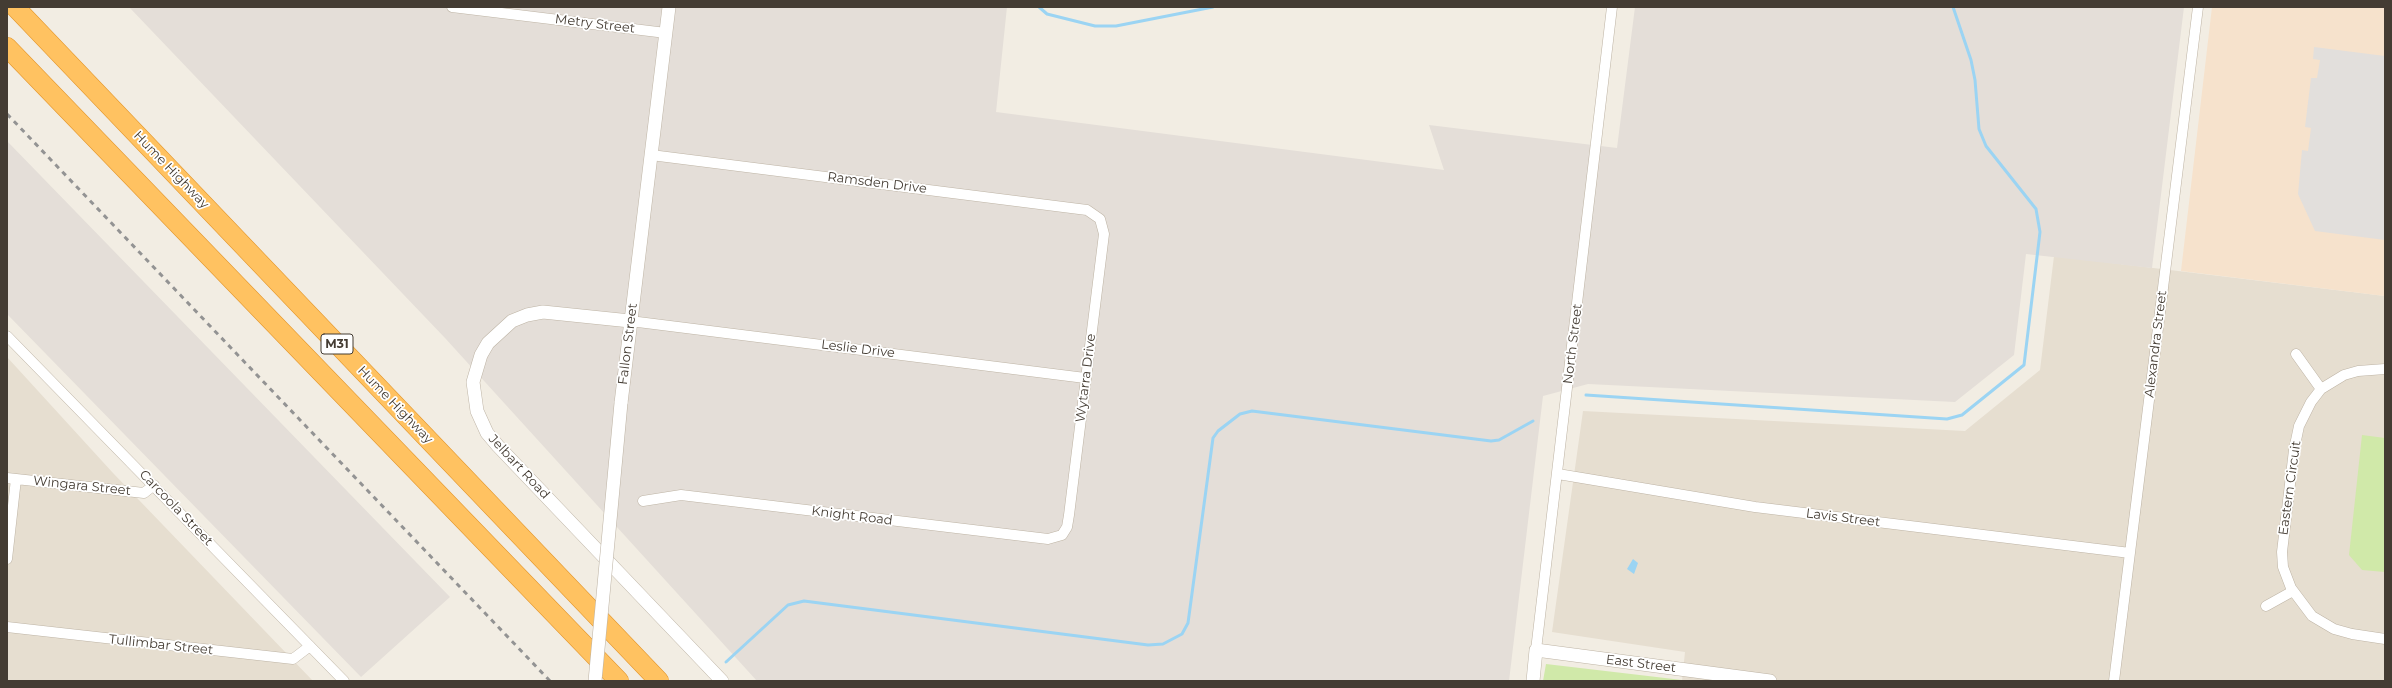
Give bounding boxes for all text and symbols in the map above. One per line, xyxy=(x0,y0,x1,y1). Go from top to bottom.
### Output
street label: Metry Street xyxy=(554,11,636,37)
street label: Hume Highway xyxy=(130,128,212,212)
street label: Ramsden Drive xyxy=(826,169,928,197)
street label: Alexandra Street xyxy=(2142,290,2170,398)
street label: Fallon Street xyxy=(615,302,641,386)
street label: North Street xyxy=(1560,303,1586,385)
street label: Wytarra Drive xyxy=(1073,333,1099,423)
road number: M31 xyxy=(321,334,353,354)
street label: Leslie Drive xyxy=(820,337,896,361)
street label: Hume Highway xyxy=(354,363,436,447)
street label: Jelbart Road xyxy=(485,432,553,502)
street label: Eastern Circuit xyxy=(2276,440,2304,536)
street label: Carcoola Street xyxy=(136,467,216,549)
street label: Wingara Street xyxy=(32,473,132,499)
street label: Knight Road xyxy=(810,503,894,529)
street label: Lavis Street xyxy=(1805,506,1881,530)
street label: Tullimbar Street xyxy=(108,632,214,658)
street label: East Street xyxy=(1605,652,1677,676)

